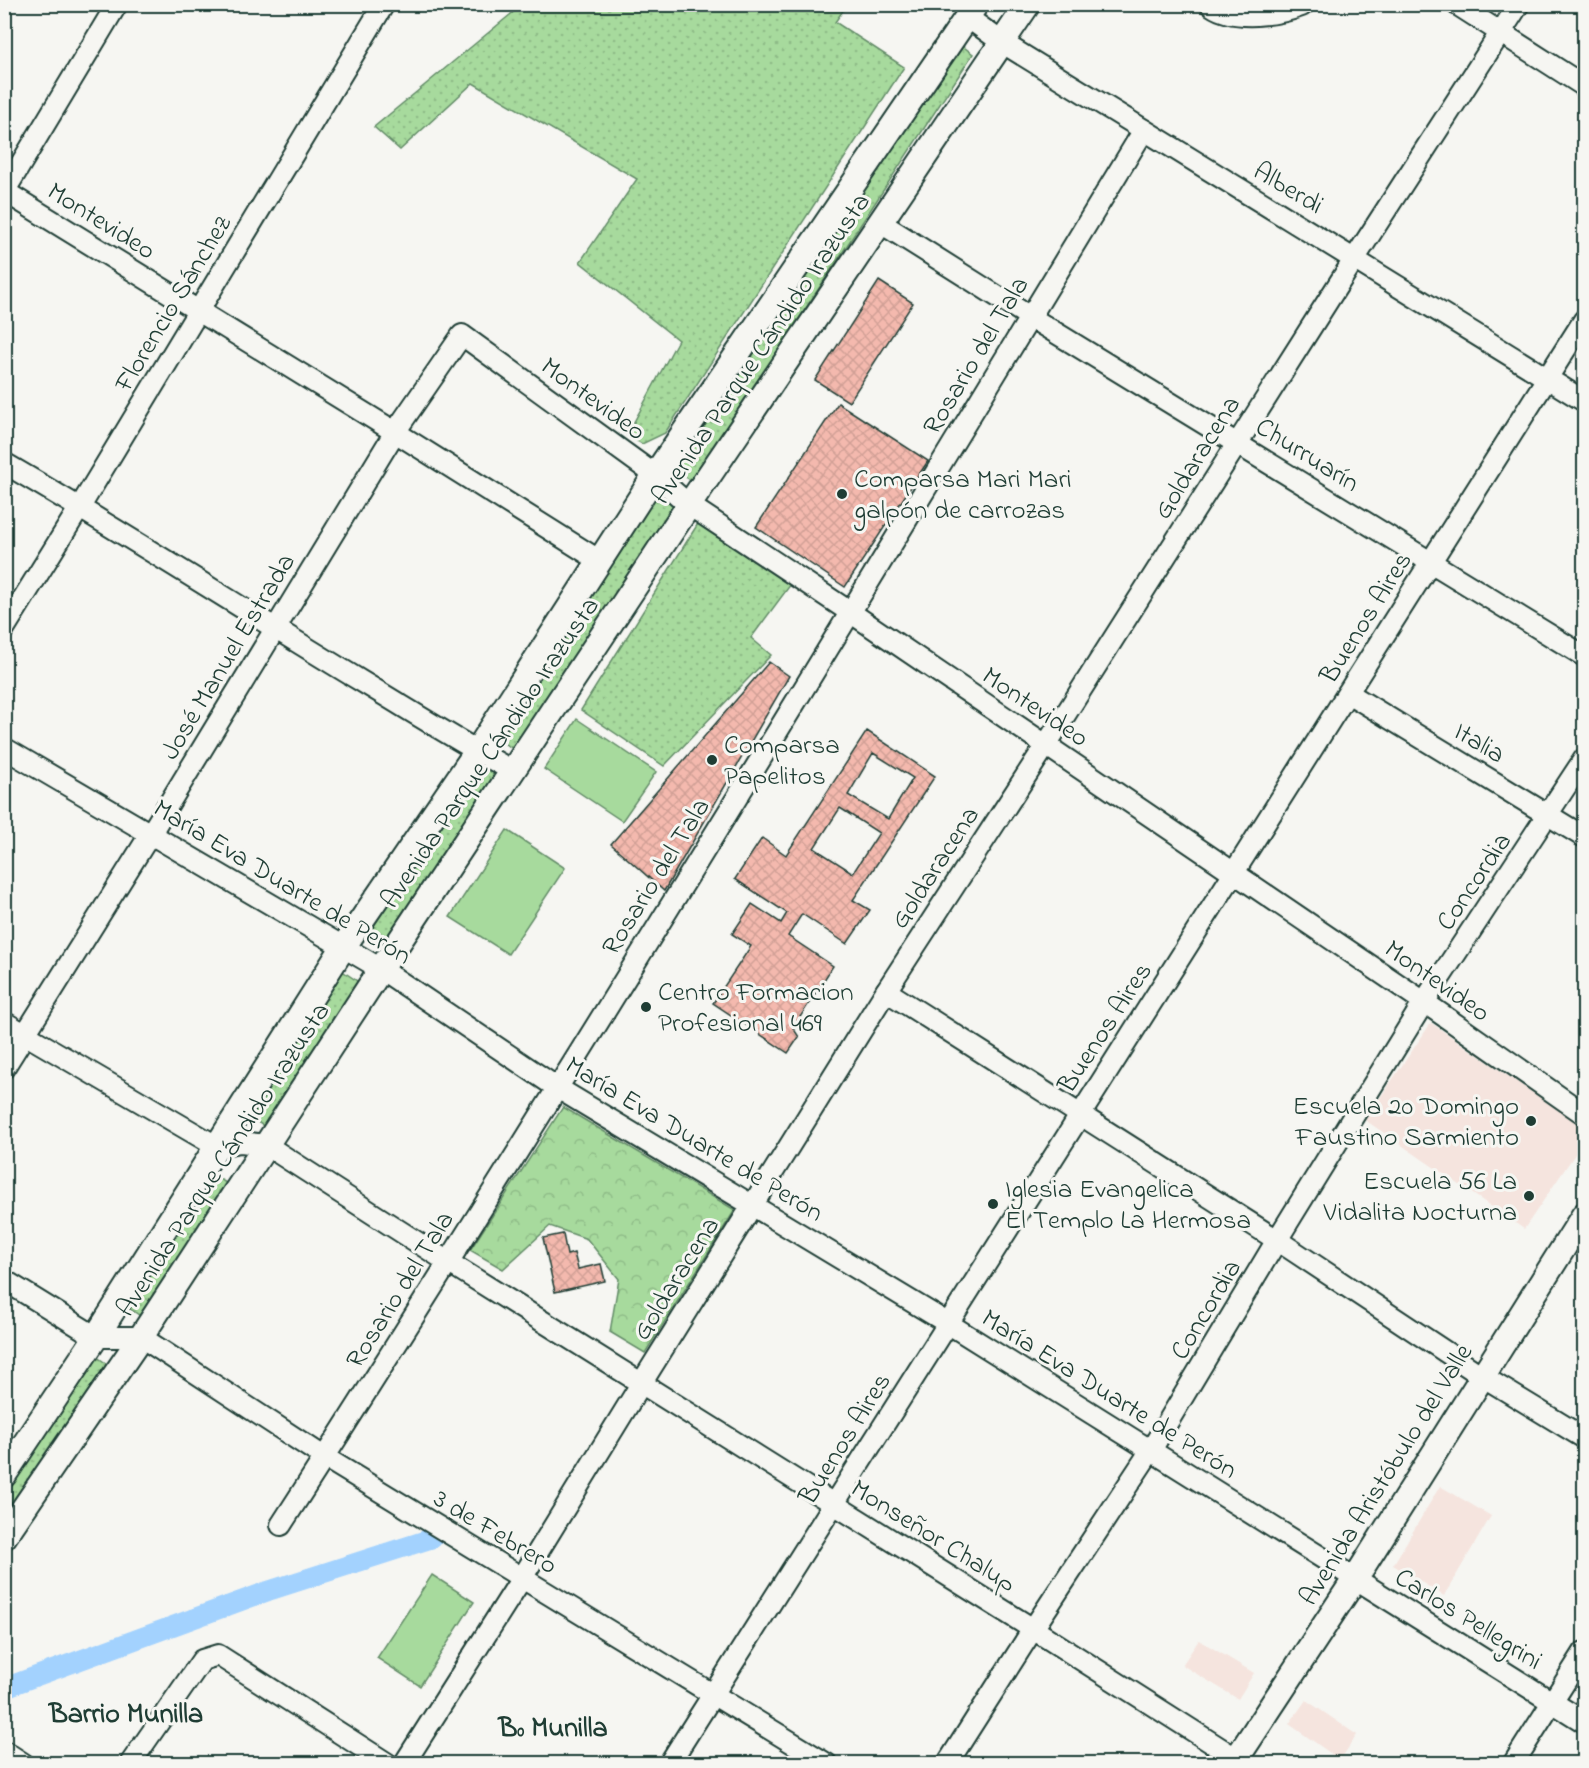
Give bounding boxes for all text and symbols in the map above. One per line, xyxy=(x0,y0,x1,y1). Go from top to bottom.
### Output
street label: Alberdi xyxy=(1245,153,1330,225)
street label: Montevideo xyxy=(39,173,163,271)
street label: Avenida Parque Cándido Irazusta xyxy=(643,186,881,513)
street label: Florencio Sánchez xyxy=(105,208,243,401)
street label: Rosario del Tala xyxy=(914,270,1040,443)
street label: Montevideo xyxy=(532,349,653,452)
street label: Goldaracena xyxy=(1145,389,1252,528)
street label: Churruarín xyxy=(1247,409,1366,503)
place label: Comparsa Mari Mari galpón de carrozas xyxy=(853,461,1072,531)
marker: Comparsa Mari Mari galpón de carrozas xyxy=(835,487,849,501)
street label: Buenos Aires xyxy=(1311,545,1423,693)
street label: José Manuel Estrada xyxy=(152,547,306,768)
street label: Avenida Parque Cándido Irazusta xyxy=(372,590,610,917)
street label: Montevideo xyxy=(973,658,1096,758)
street label: Italia xyxy=(1446,714,1512,775)
place label: Comparsa Papelitos xyxy=(724,727,840,797)
marker: Comparsa Papelitos xyxy=(705,753,719,767)
street label: María Eva Duarte de Perón xyxy=(145,790,418,976)
street label: Rosario del Tala xyxy=(593,791,721,964)
street label: Goldaracena xyxy=(882,799,990,937)
street label: Concordia xyxy=(1428,825,1522,939)
street label: Montevideo xyxy=(1376,931,1498,1033)
street label: Buenos Aires xyxy=(1049,955,1163,1102)
place label: Centro Formacion Profesional 469 xyxy=(658,974,854,1044)
street label: Avenida Parque Cándido Irazusta xyxy=(107,995,341,1325)
marker: Centro Formacion Profesional 469 xyxy=(639,1000,653,1014)
street label: María Eva Duarte de Perón xyxy=(557,1047,830,1233)
place label: Escuela 20 Domingo Faustino Sarmiento xyxy=(1293,1088,1519,1158)
marker: Escuela 20 Domingo Faustino Sarmiento xyxy=(1524,1114,1538,1128)
place label: Escuela 56 La Vidalita Nocturna xyxy=(1323,1163,1517,1233)
place label: Iglesia Evangelica El Templo La Hermosa xyxy=(1005,1171,1251,1241)
marker: Escuela 56 La Vidalita Nocturna xyxy=(1522,1189,1536,1203)
marker: Iglesia Evangelica El Templo La Hermosa xyxy=(986,1197,1000,1211)
street label: Rosario del Tala xyxy=(337,1204,465,1377)
street label: Goldaracena xyxy=(624,1210,731,1349)
street label: Concordia xyxy=(1162,1253,1252,1368)
street label: María Eva Duarte de Perón xyxy=(973,1300,1244,1490)
street label: Avenida Aristóbulo del Valle xyxy=(1290,1336,1484,1614)
street label: Buenos Aires xyxy=(790,1366,902,1514)
street label: Monseñor Chalup xyxy=(842,1471,1023,1604)
street label: 3 de Febrero xyxy=(425,1481,564,1586)
street label: Carlos Pellegrini xyxy=(1386,1559,1549,1681)
district label: Barrio Munilla xyxy=(47,1695,203,1736)
district label: Bº Munilla xyxy=(496,1709,608,1750)

